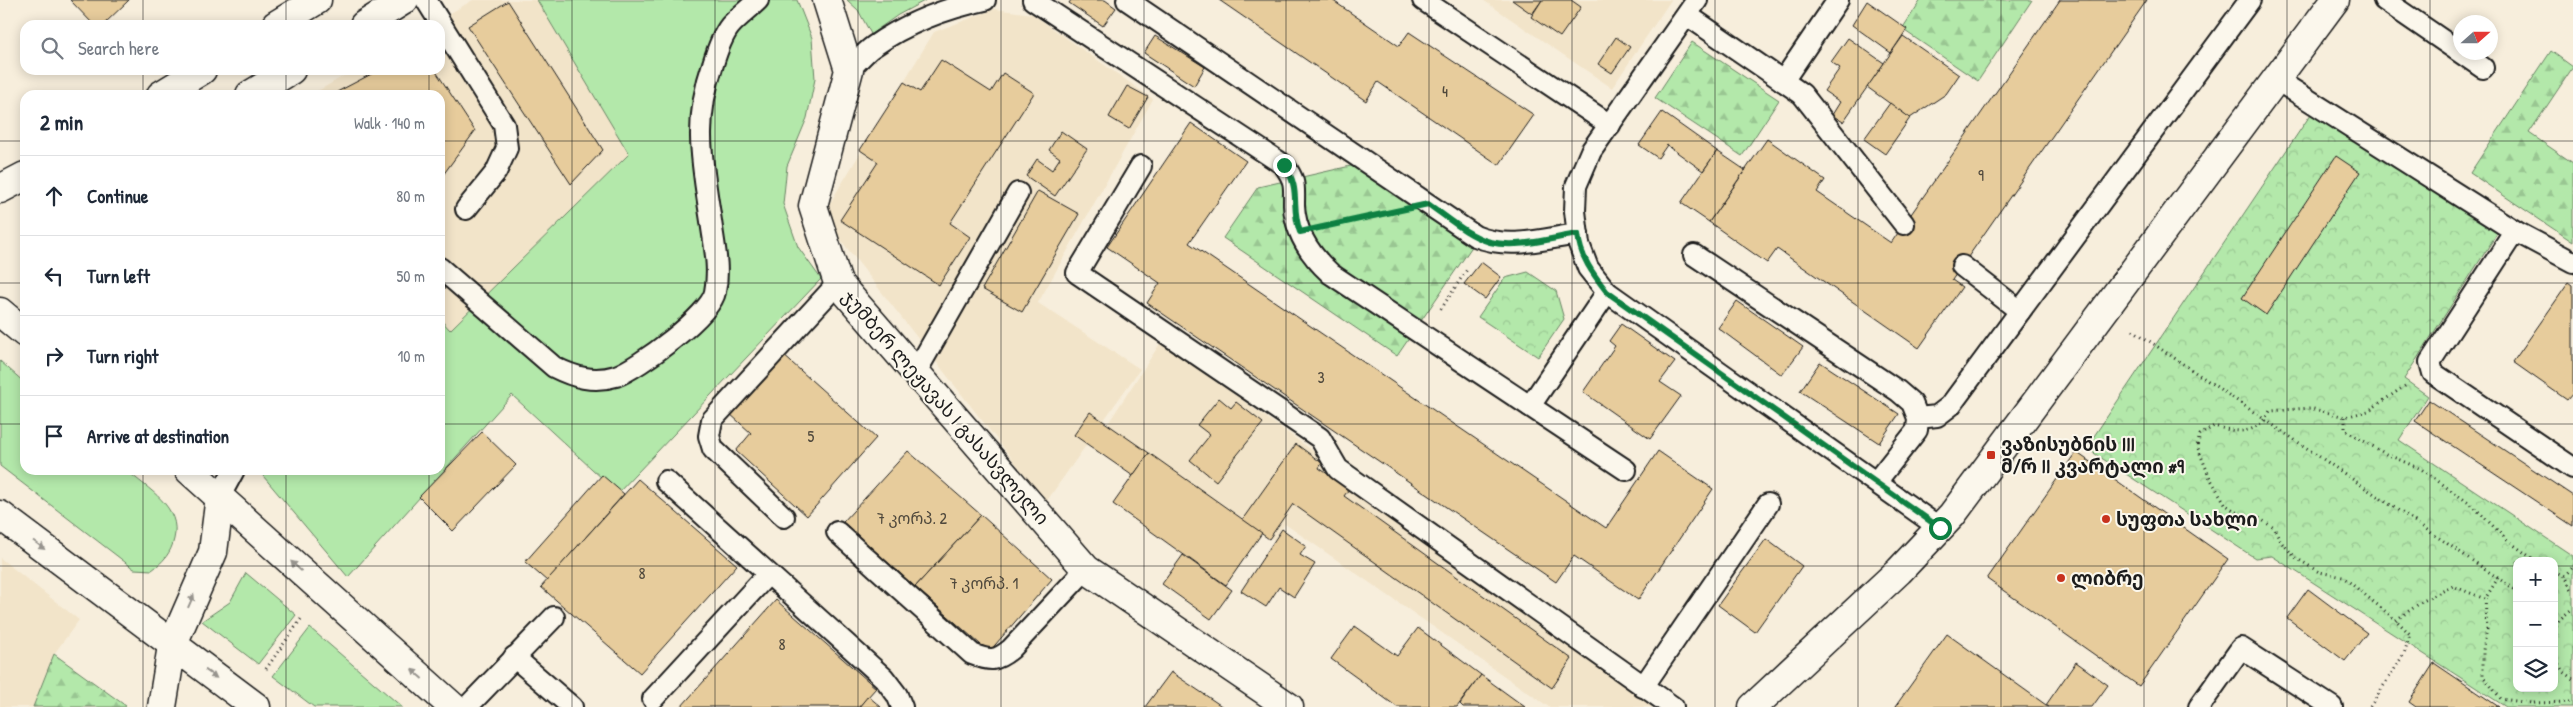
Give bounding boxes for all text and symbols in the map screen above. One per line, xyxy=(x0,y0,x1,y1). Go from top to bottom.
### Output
north arrow xyxy=(2453,15,2498,60)
search box xyxy=(20,20,445,75)
icon: search xyxy=(38,34,66,62)
text: Search here xyxy=(78,35,159,61)
house number: 4 xyxy=(1442,80,1448,102)
text: 2 min xyxy=(40,108,83,137)
text: Walk · 140 m xyxy=(354,112,425,134)
route end xyxy=(1273,154,1296,177)
house number: 9 xyxy=(1978,164,1984,186)
icon: ahead xyxy=(40,182,68,210)
text: Continue xyxy=(87,183,148,209)
text: 80 m xyxy=(396,185,425,207)
icon: left xyxy=(40,262,68,290)
text: Turn left xyxy=(87,263,150,289)
text: 50 m xyxy=(397,265,425,287)
street label: ჯუმბერ ლეჟავას I გასასვლელი xyxy=(837,284,1055,530)
icon: right xyxy=(40,342,68,370)
text: Turn right xyxy=(87,343,158,369)
text: 10 m xyxy=(397,345,425,367)
house number: 3 xyxy=(1317,366,1325,388)
icon: arrive xyxy=(40,422,68,450)
text: Arrive at destination xyxy=(87,423,229,449)
house number: 5 xyxy=(808,425,815,447)
place label: ვაზისუბნის III მ/რ II კვარტალი #9 xyxy=(2001,431,2184,479)
marker: ვაზისუბნის III მ/რ II კვარტალი #9 xyxy=(1985,449,1997,461)
place label: სუფთა სახლი xyxy=(2116,506,2258,532)
house number: 7 კორპ. 2 xyxy=(877,507,948,529)
marker: სუფთა სახლი xyxy=(2100,513,2112,525)
route start xyxy=(1929,517,1952,540)
one-way arrow xyxy=(32,539,45,550)
map controls xyxy=(2513,557,2558,692)
button: + xyxy=(2513,557,2558,602)
one-way arrow xyxy=(290,560,302,572)
house number: 8 xyxy=(639,562,646,584)
place label: ლიბრე xyxy=(2071,565,2144,591)
house number: 7 კორპ. 1 xyxy=(950,572,1018,594)
marker: ლიბრე xyxy=(2055,572,2067,584)
one-way arrow xyxy=(188,594,196,608)
button: − xyxy=(2513,602,2558,647)
house number: 8 xyxy=(779,633,786,655)
button: layers xyxy=(2513,647,2558,692)
one-way arrow xyxy=(204,669,218,679)
one-way arrow xyxy=(410,669,423,680)

